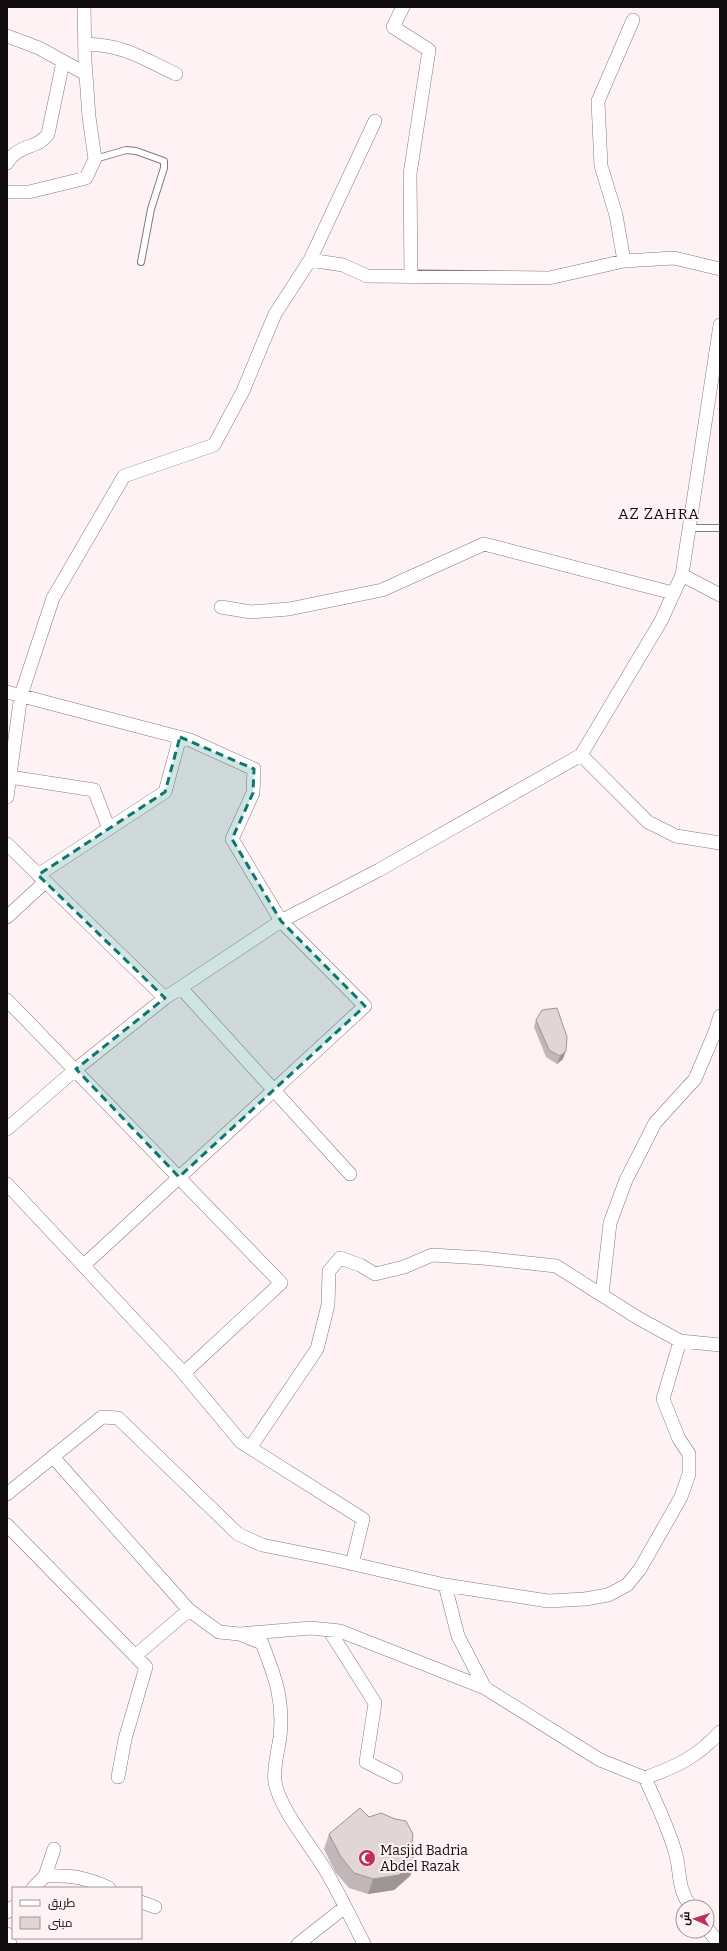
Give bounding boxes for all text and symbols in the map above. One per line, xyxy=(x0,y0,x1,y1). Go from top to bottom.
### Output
district label: AZ ZAHRA xyxy=(618,505,700,523)
place label: Masjid Badria Abdel Razak xyxy=(380,1842,468,1875)
mosque icon: Masjid Badria Abdel Razak xyxy=(357,1848,377,1868)
legend xyxy=(12,1887,142,1939)
text: طريق xyxy=(48,1896,76,1910)
north arrow xyxy=(675,1899,715,1939)
text: ش xyxy=(679,1911,692,1926)
text: مبنى xyxy=(48,1916,73,1930)

